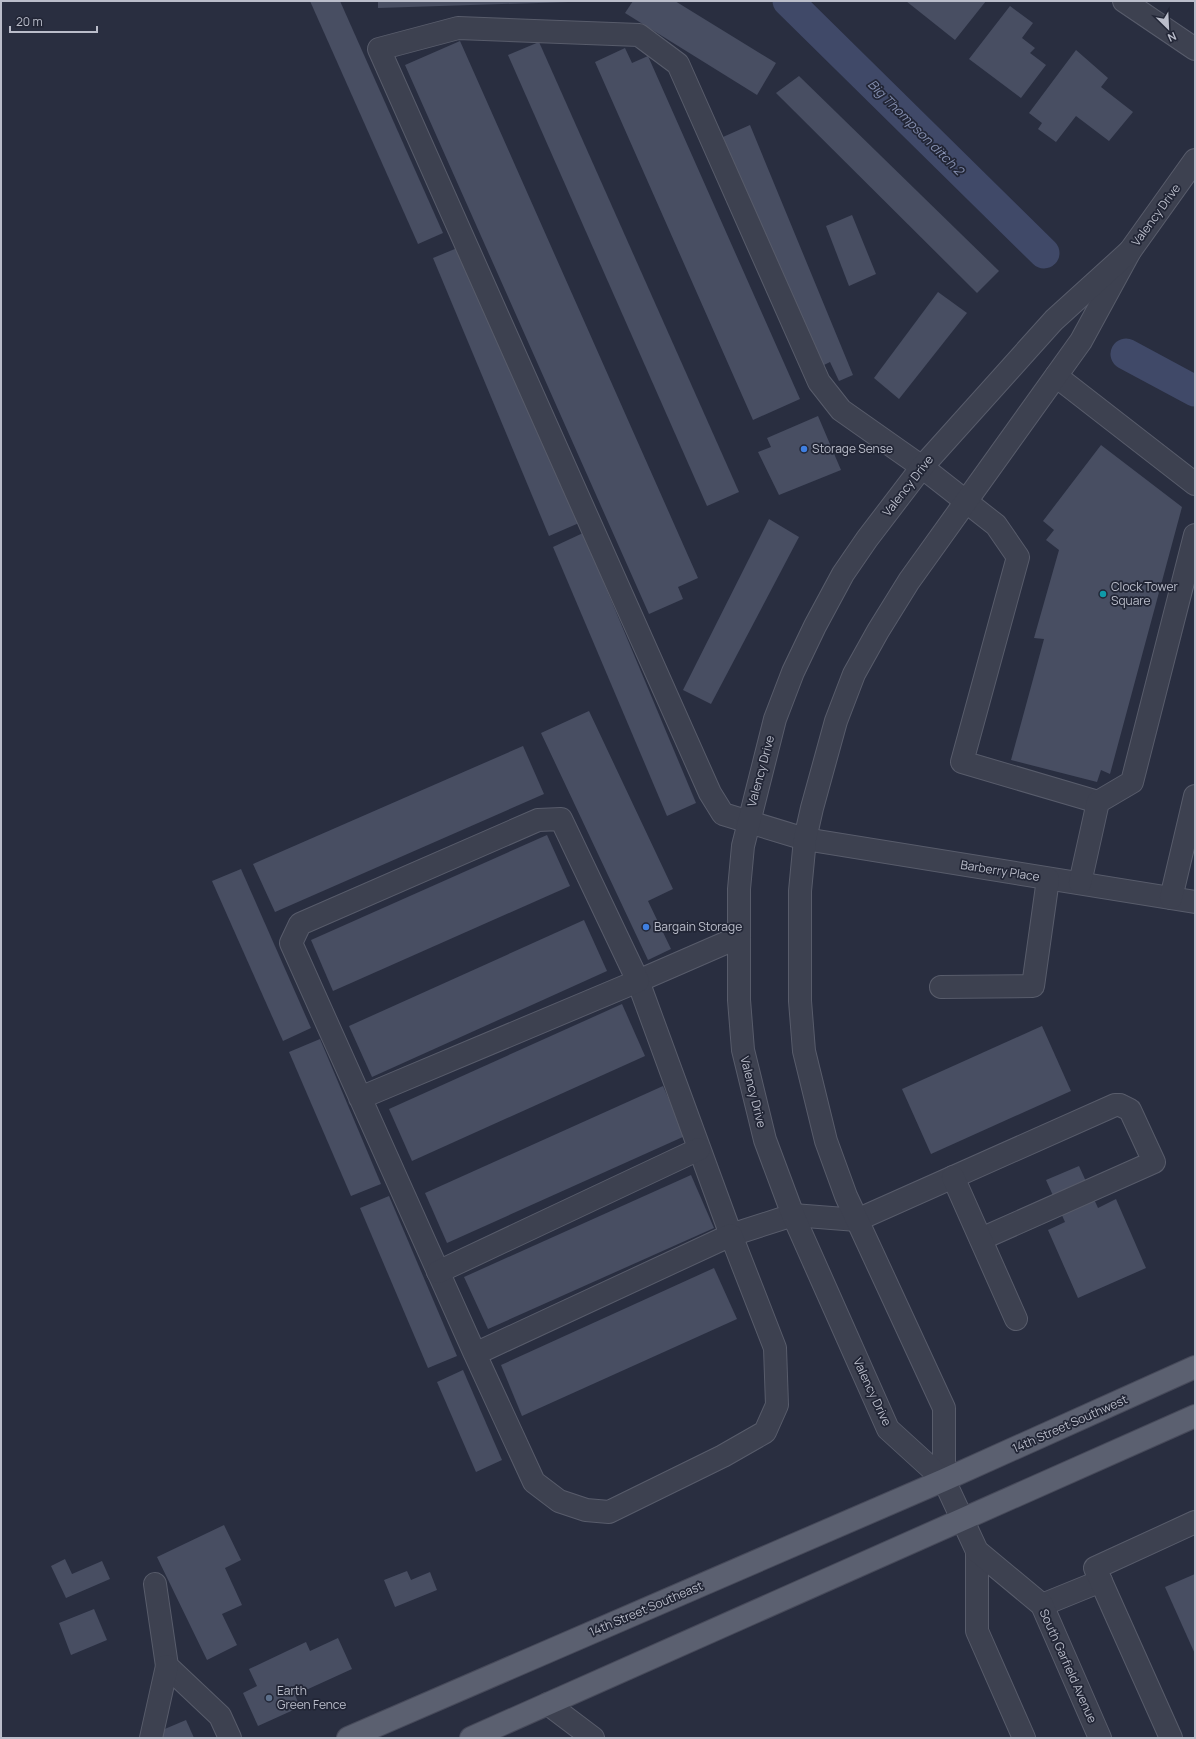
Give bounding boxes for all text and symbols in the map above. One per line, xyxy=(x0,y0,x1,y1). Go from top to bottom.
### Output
scale bar xyxy=(10,8,97,34)
north arrow xyxy=(1148,8,1188,48)
text: 20 m xyxy=(16,13,43,30)
text: N xyxy=(1166,29,1179,46)
water label: Big Thompson ditch 2 xyxy=(864,75,969,180)
street label: Valency Drive xyxy=(1127,180,1184,249)
place label: Storage Sense xyxy=(812,440,893,457)
marker: Storage Sense xyxy=(799,444,809,454)
street label: Valency Drive xyxy=(878,452,937,520)
place label: Clock Tower Square xyxy=(1111,578,1179,609)
marker: Clock Tower Square xyxy=(1098,589,1108,599)
street label: Valency Drive xyxy=(743,733,778,808)
street label: Barberry Place xyxy=(959,856,1041,885)
place label: Bargain Storage xyxy=(654,918,742,935)
marker: Bargain Storage xyxy=(641,922,651,932)
street label: Valency Drive xyxy=(736,1054,771,1129)
street label: Valency Drive xyxy=(849,1355,896,1429)
street label: 14th Street Southwest xyxy=(1010,1390,1130,1457)
street label: 14th Street Southeast xyxy=(586,1577,705,1640)
street label: South Garfield Avenue xyxy=(1036,1606,1101,1725)
place label: Earth Green Fence xyxy=(277,1682,346,1713)
marker: Earth Green Fence xyxy=(264,1693,274,1703)

